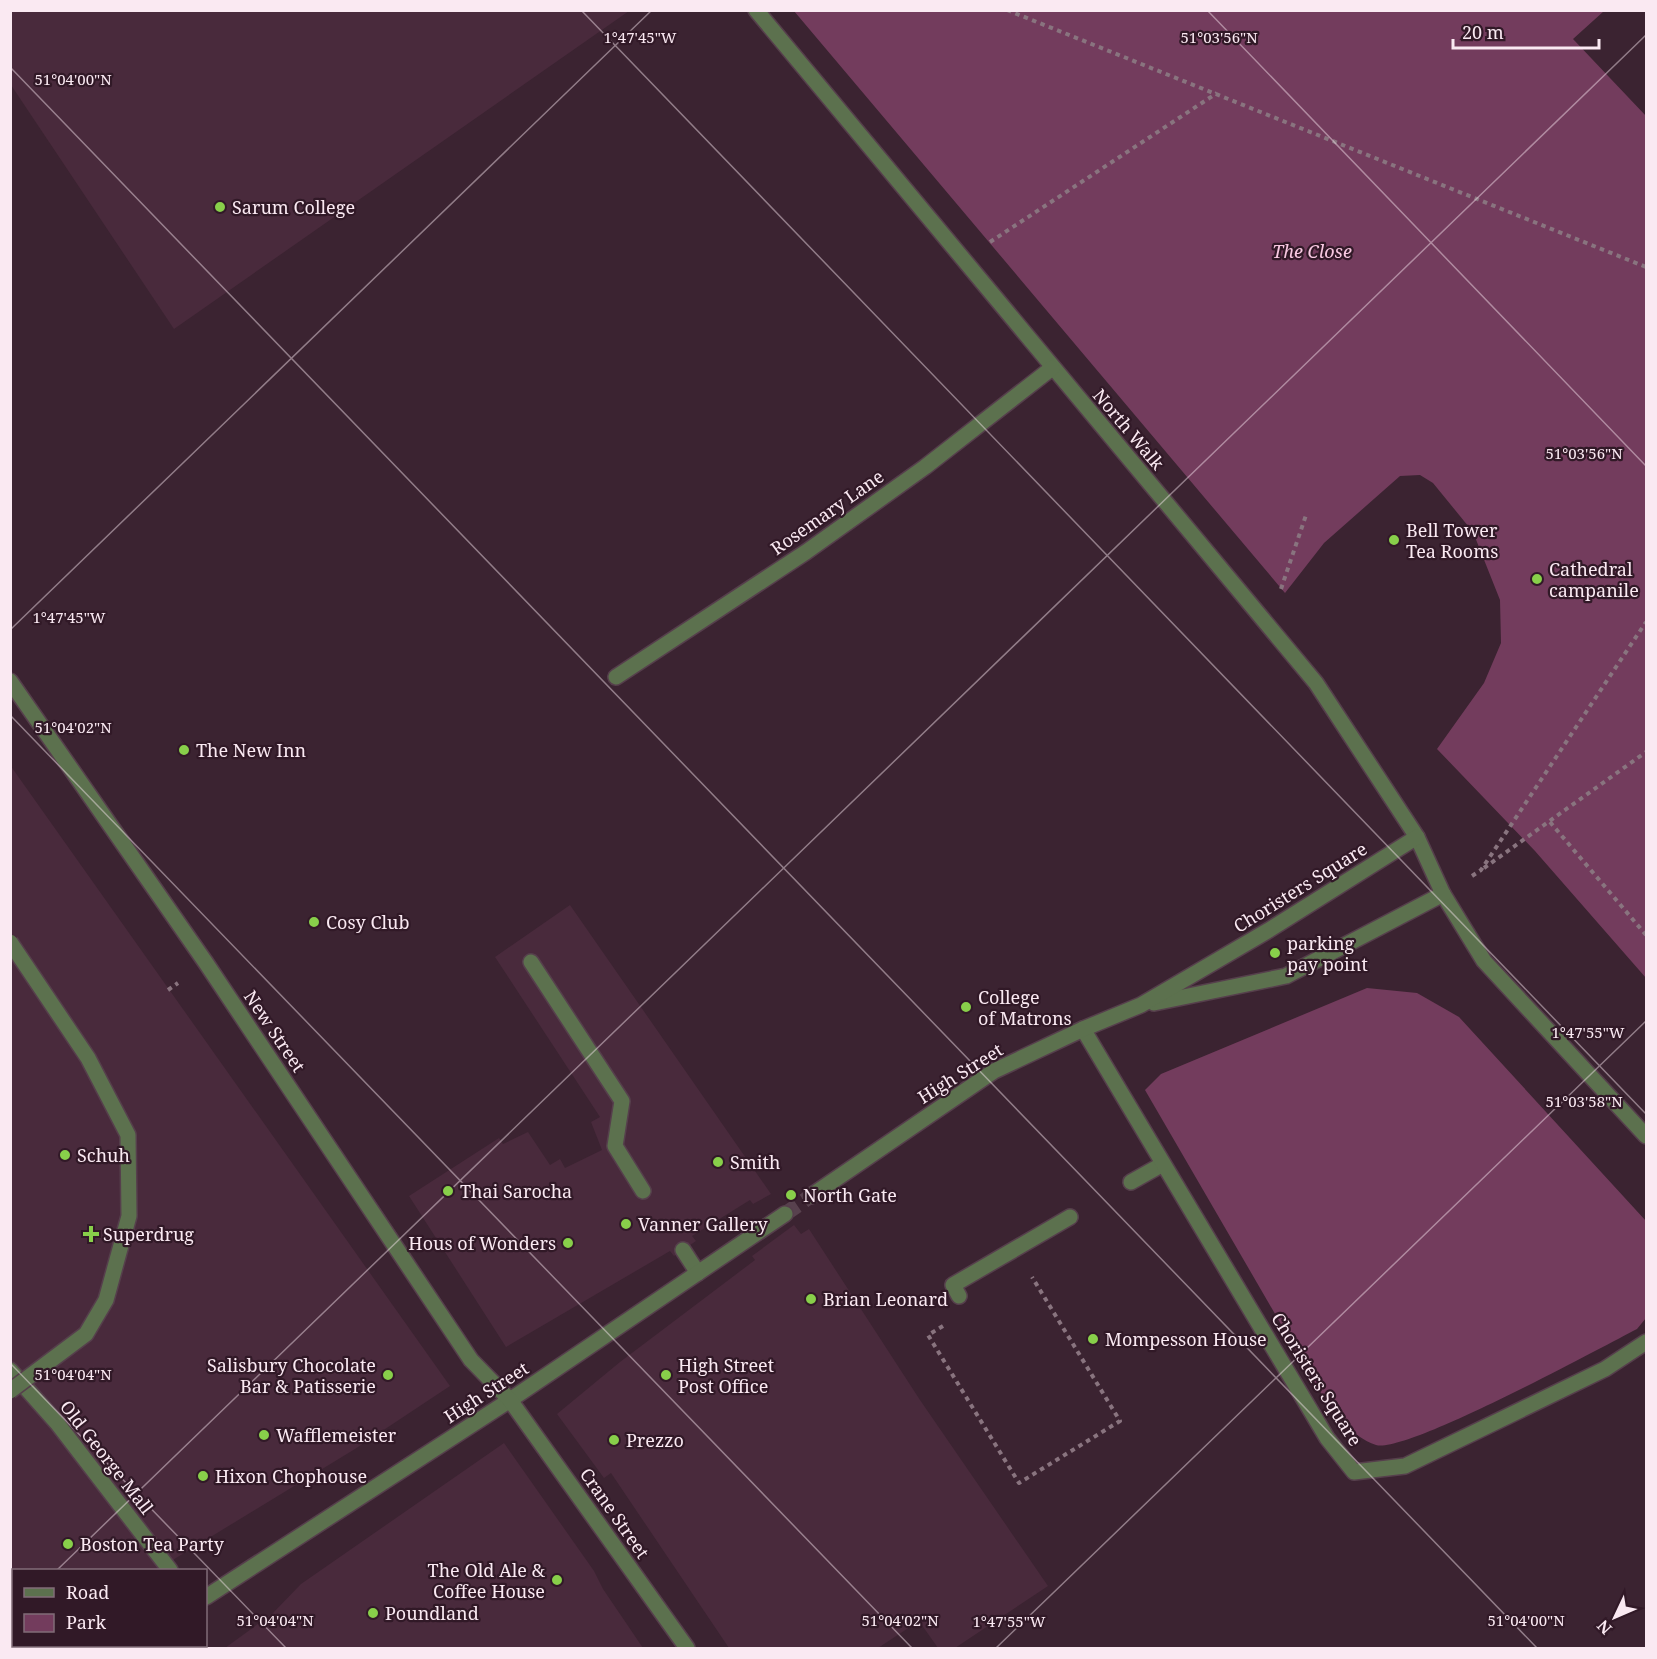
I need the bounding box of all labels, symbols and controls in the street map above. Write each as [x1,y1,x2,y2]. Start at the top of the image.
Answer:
scale bar [1453,12,1598,50]
text: 20 m [1462,20,1504,44]
text: 1°47'45"W [603,27,677,47]
text: 51°03'56"N [1180,27,1258,47]
text: 51°04'00"N [34,69,112,89]
place label: Sarum College [232,195,355,219]
marker: Sarum College [213,200,227,214]
park label: The Close [1272,239,1352,263]
street label: North Walk [1088,383,1170,475]
text: 51°03'56"N [1545,443,1623,463]
street label: Rosemary Lane [766,464,888,560]
place label: Bell Tower Tea Rooms [1406,518,1498,563]
marker: Bell Tower Tea Rooms [1387,533,1401,547]
place label: Cathedral campanile [1549,557,1639,602]
marker: Cathedral campanile [1530,572,1544,586]
text: 1°47'45"W [32,607,106,627]
text: 51°04'02"N [34,717,112,737]
place label: The New Inn [196,738,307,762]
marker: The New Inn [177,743,191,757]
street label: Choristers Square [1229,836,1371,938]
place label: Cosy Club [326,910,410,934]
marker: Cosy Club [307,915,321,929]
place label: parking pay point [1287,931,1368,976]
marker: parking pay point [1268,946,1282,960]
street label: New Street [239,985,311,1077]
place label: College of Matrons [978,985,1072,1030]
marker: College of Matrons [959,1000,973,1014]
text: 1°47'55"W [1551,1022,1625,1042]
street label: High Street [913,1037,1007,1109]
text: 51°03'58"N [1545,1091,1623,1111]
place label: Schuh [77,1143,130,1167]
marker: Schuh [58,1148,72,1162]
place label: Smith [730,1150,780,1174]
marker: Smith [711,1155,725,1169]
place label: Thai Sarocha [460,1179,572,1203]
place label: North Gate [803,1183,897,1207]
marker: Thai Sarocha [441,1184,455,1198]
marker: North Gate [784,1188,798,1202]
place label: Vanner Gallery [638,1212,768,1236]
marker: Vanner Gallery [619,1217,633,1231]
place label: Superdrug [103,1222,194,1246]
marker: Superdrug [84,1227,98,1241]
place label: Hous of Wonders [408,1231,556,1255]
marker: Hous of Wonders [561,1236,575,1250]
place label: Brian Leonard [823,1287,948,1311]
marker: Brian Leonard [804,1292,818,1306]
street label: Choristers Square [1266,1308,1368,1450]
place label: Mompesson House [1105,1327,1267,1351]
marker: Mompesson House [1086,1332,1100,1346]
place label: Salisbury Chocolate Bar & Patisserie [207,1353,376,1398]
place label: High Street Post Office [678,1353,774,1398]
street label: High Street [439,1356,533,1428]
text: 51°04'04"N [34,1364,112,1384]
marker: Salisbury Chocolate Bar & Patisserie [381,1368,395,1382]
marker: High Street Post Office [659,1368,673,1382]
street label: Old George Mall [55,1395,159,1519]
place label: Wafflemeister [276,1423,397,1447]
marker: Wafflemeister [257,1428,271,1442]
place label: Prezzo [626,1428,684,1452]
marker: Prezzo [607,1433,621,1447]
street label: Crane Street [575,1463,655,1563]
place label: Hixon Chophouse [215,1464,367,1488]
marker: Hixon Chophouse [196,1469,210,1483]
place label: Boston Tea Party [80,1532,225,1556]
marker: Boston Tea Party [61,1537,75,1551]
place label: The Old Ale & Coffee House [428,1558,546,1603]
legend [12,1569,207,1647]
marker: The Old Ale & Coffee House [550,1573,564,1587]
text: Road [66,1580,109,1604]
north arrow [1585,1587,1645,1647]
place label: Poundland [385,1601,479,1625]
marker: Poundland [366,1606,380,1620]
text: Park [66,1610,106,1634]
text: 51°04'04"N [236,1610,314,1630]
text: 51°04'02"N [861,1610,939,1630]
text: 51°04'00"N [1487,1610,1565,1630]
text: 1°47'55"W [972,1611,1046,1631]
text: N [1592,1615,1617,1640]

